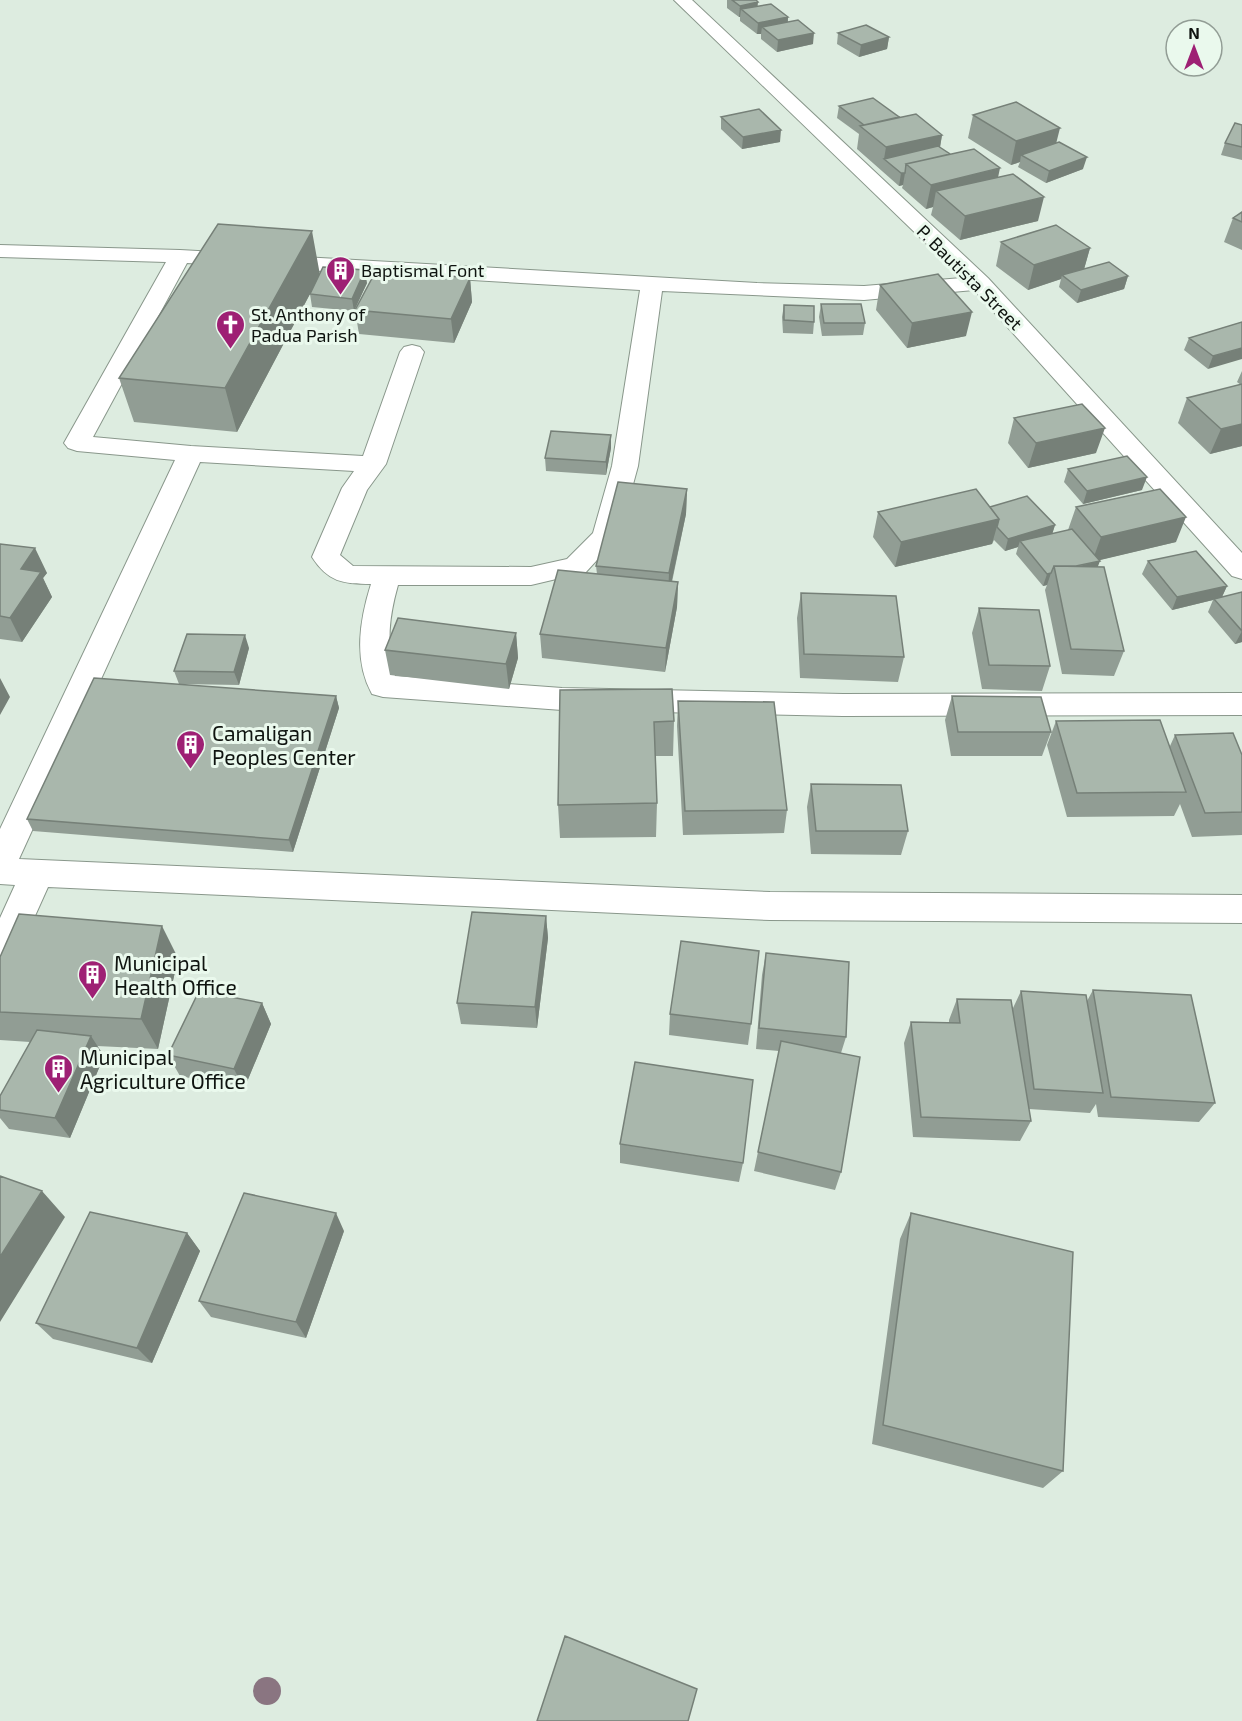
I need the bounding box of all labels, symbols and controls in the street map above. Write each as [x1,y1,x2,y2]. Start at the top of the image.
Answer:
north arrow [1164,18,1224,78]
text: N [1188,23,1200,42]
street label: P. Bautista Street [913,220,1027,334]
building icon: Baptismal Font [324,254,356,296]
place label: Baptismal Font [361,259,485,281]
place label: St. Anthony of Padua Parish [251,303,367,346]
church icon: St. Anthony of Padua Parish [214,308,246,350]
place label: Camaligan Peoples Center [212,720,356,769]
building icon: Camaligan Peoples Center [175,728,207,770]
place label: Municipal Health Office [114,950,237,999]
building icon: Municipal Health Office [77,958,109,1000]
place label: Municipal Agriculture Office [80,1044,246,1093]
building icon: Municipal Agriculture Office [43,1052,75,1094]

